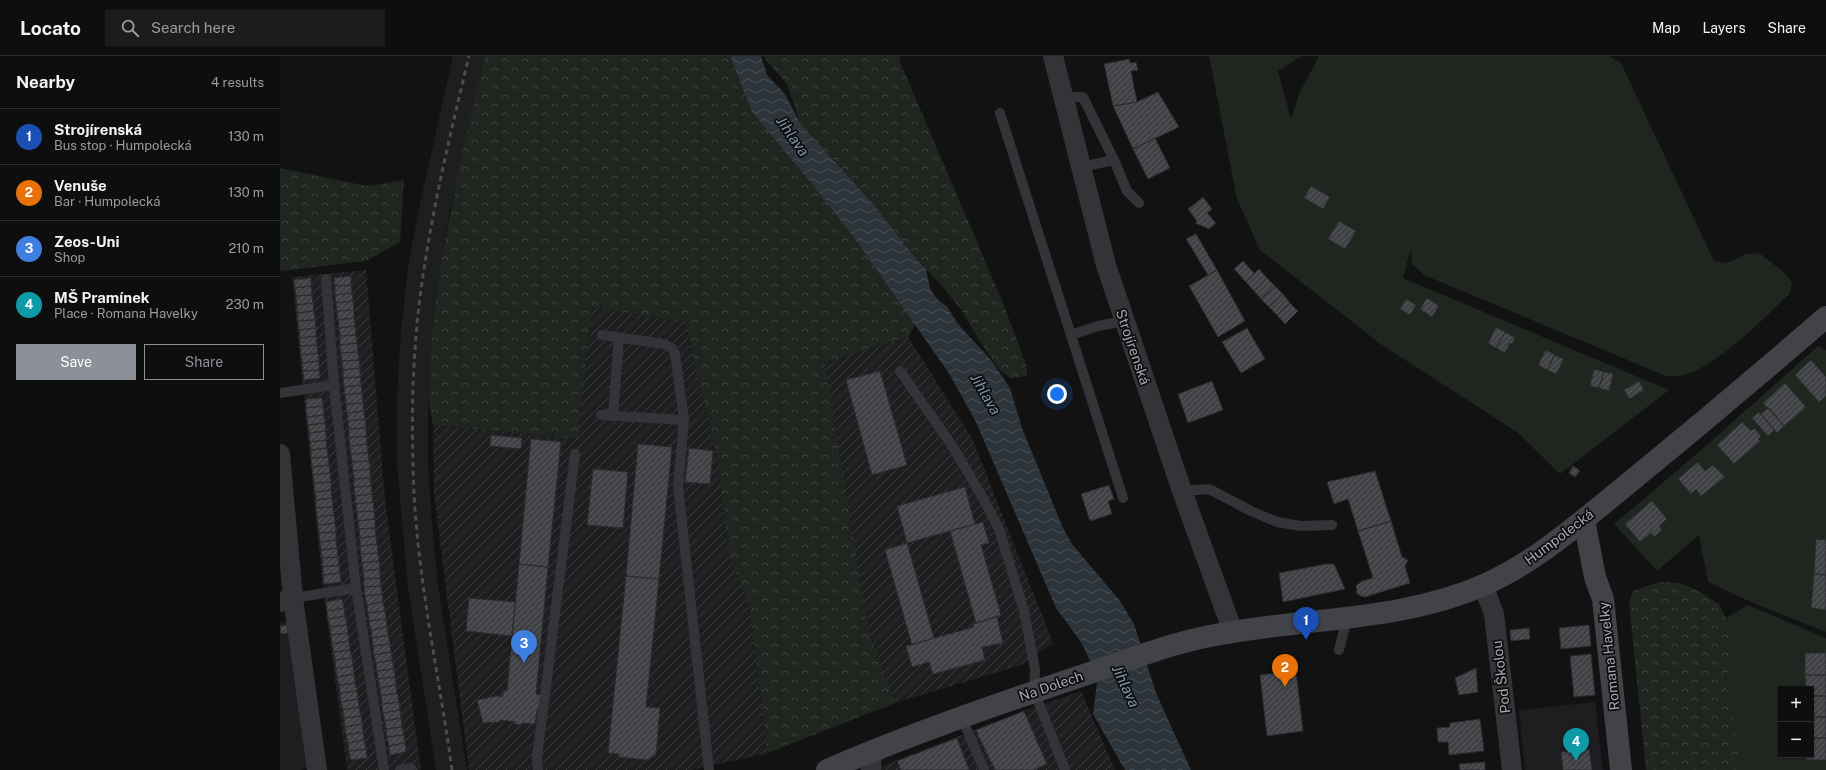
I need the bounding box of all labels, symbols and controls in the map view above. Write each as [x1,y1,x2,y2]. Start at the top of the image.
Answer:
search box [105,10,385,46]
text: Locato [20,17,81,39]
icon: search [119,17,141,39]
text: Search here [151,19,235,36]
text: Map [1652,20,1680,36]
text: Layers [1702,20,1746,36]
text: Share [1768,20,1806,36]
text: Nearby [16,72,75,92]
text: 4 results [211,75,264,90]
water label: Jihlava [773,113,813,159]
text: Strojírenská [54,121,142,138]
text: 1 [26,129,32,144]
text: 130 m [228,129,264,144]
text: Bus stop · Humpolecká [54,138,192,153]
text: Venuše [54,177,107,194]
text: 2 [25,185,33,200]
text: 130 m [228,185,264,200]
text: Bar · Humpolecká [54,194,160,209]
text: Zeos-Uni [54,233,119,250]
text: 3 [25,241,33,256]
text: 210 m [229,241,264,256]
text: Shop [54,250,85,265]
text: MŠ Pramínek [54,289,150,306]
text: 4 [25,297,33,312]
text: 230 m [226,297,264,312]
text: Place · Romana Havelky [54,306,198,321]
street label: Strojírenská [1113,307,1153,387]
button: Save [16,344,136,380]
button: Share [144,344,264,380]
water label: Jihlava [967,370,1005,418]
your location [1047,384,1067,404]
street label: Humpolecká [1521,506,1597,568]
street label: Romana Havelky [1595,600,1623,711]
pin: 1 [1293,607,1319,640]
pin: 3 [511,630,537,663]
street label: Pod Školou [1488,640,1513,714]
pin: 2 [1272,654,1298,687]
water label: Jihlava [1109,662,1143,710]
street label: Na Dolech [1017,668,1085,704]
map controls [1778,686,1814,758]
button: + [1778,686,1814,722]
button: − [1778,722,1814,758]
pin: 4 [1563,728,1589,761]

